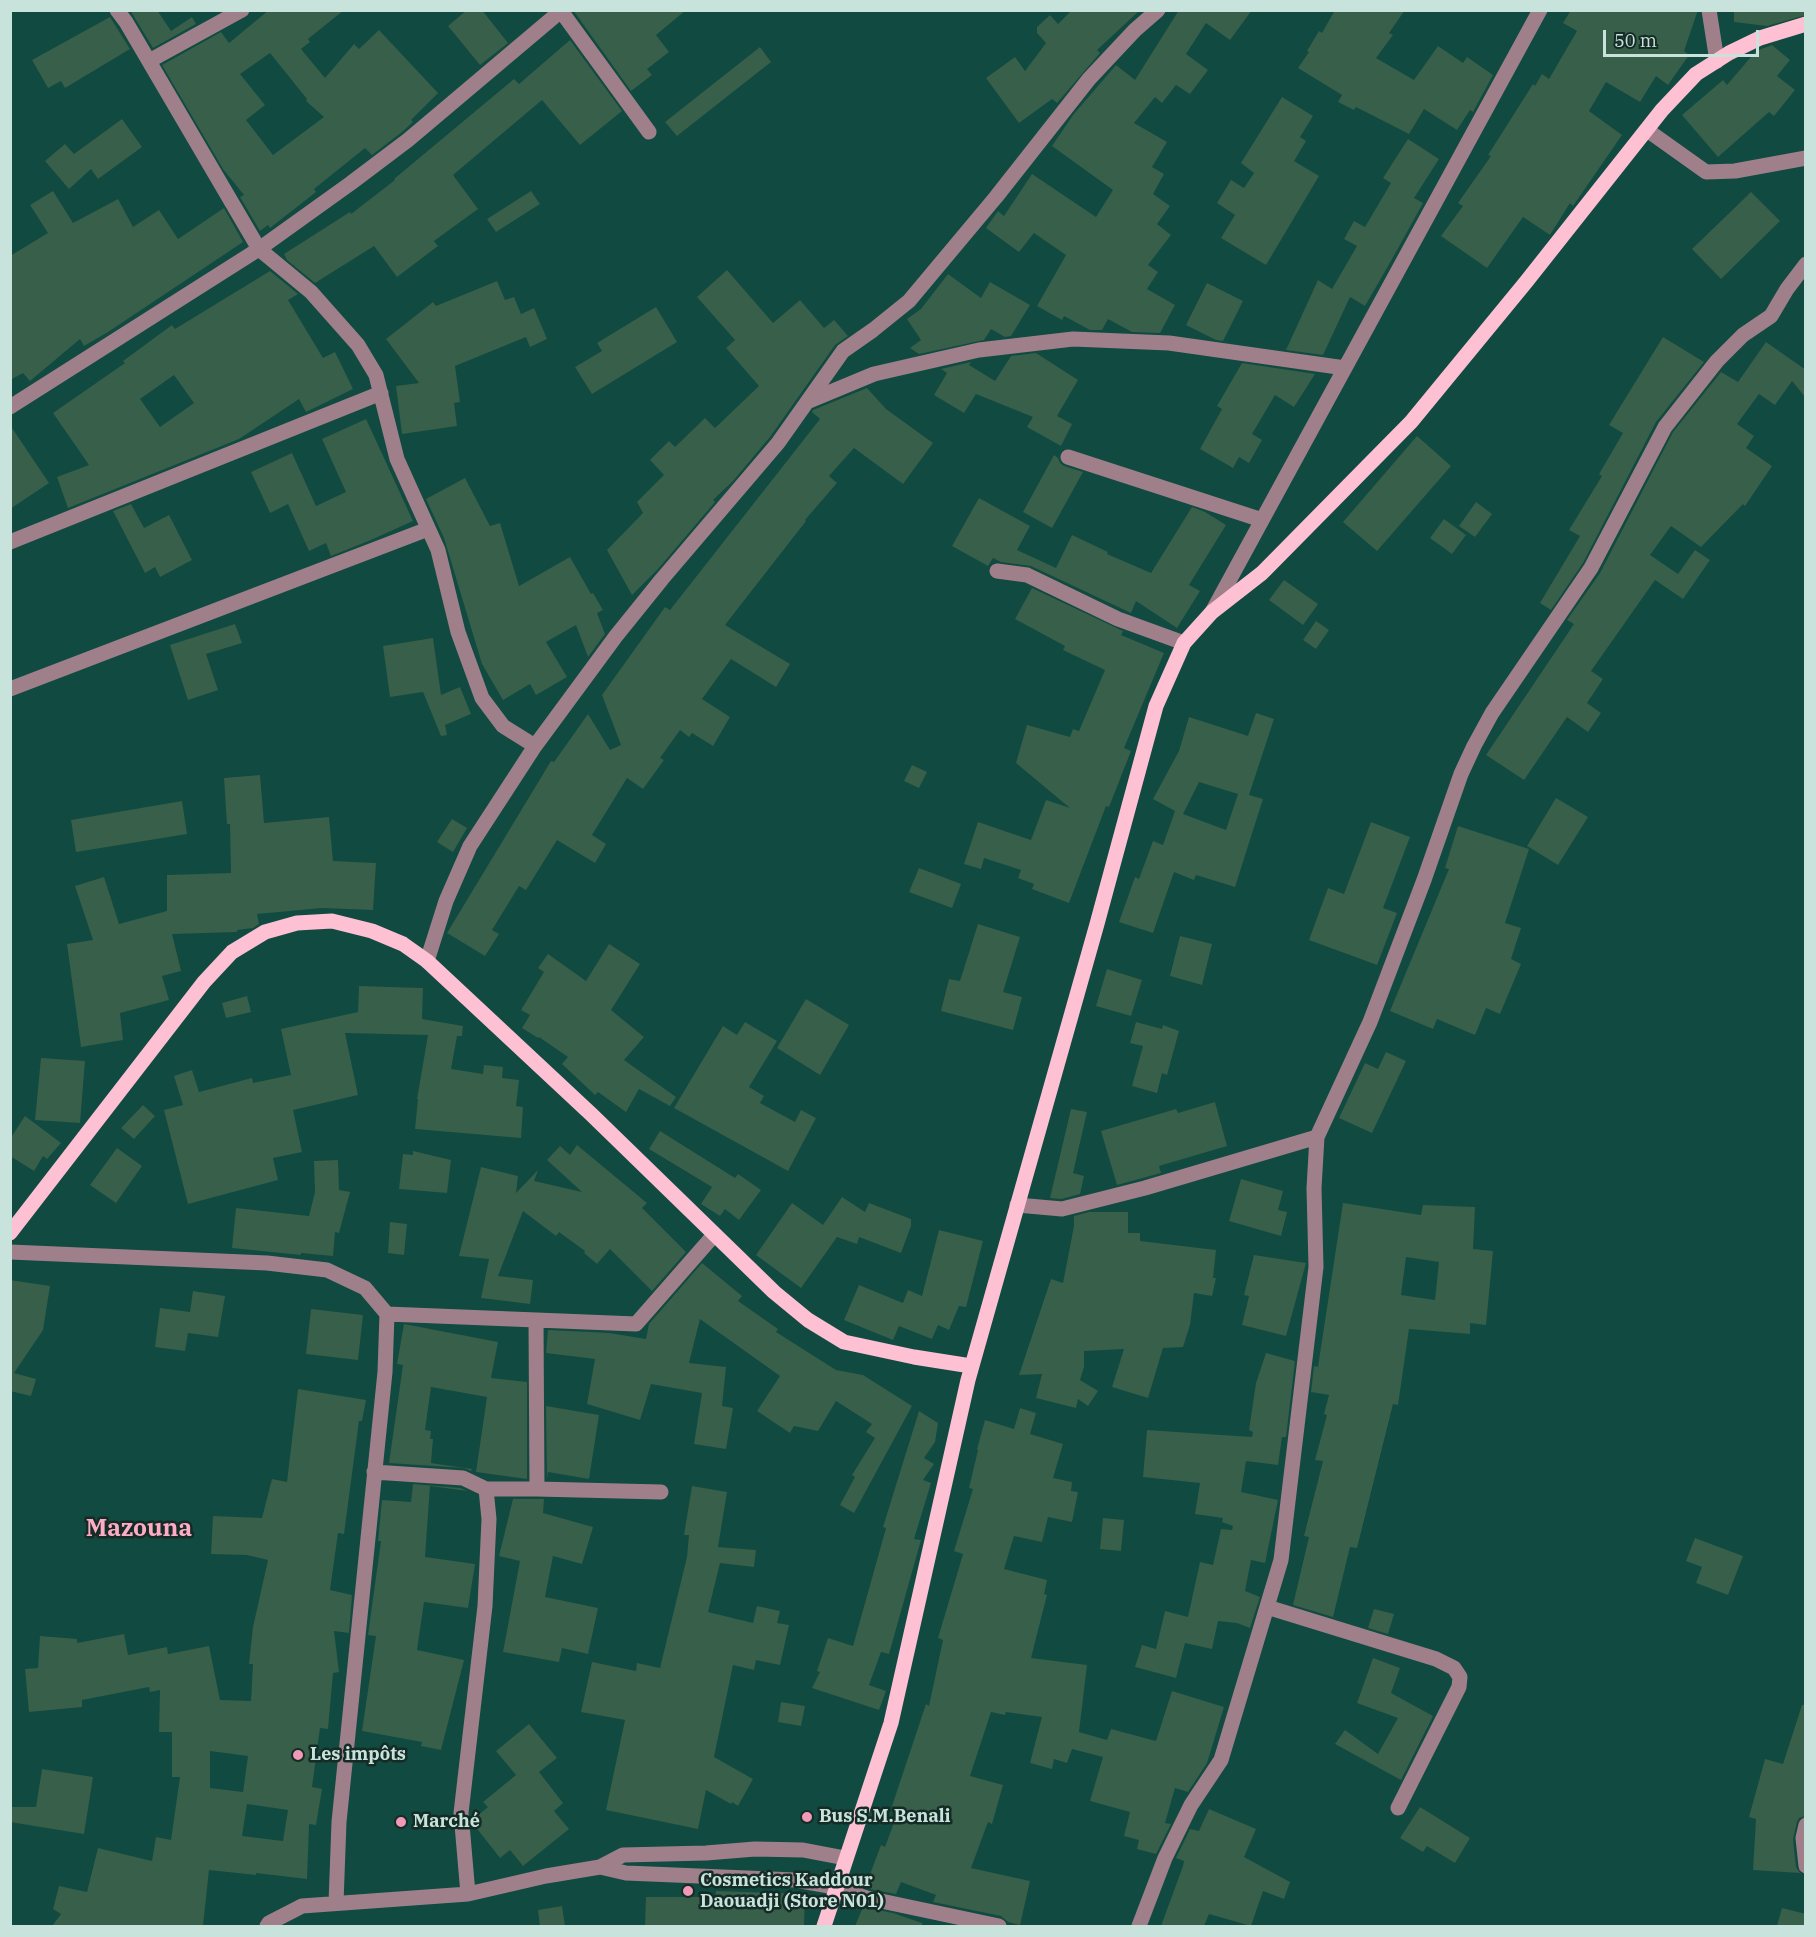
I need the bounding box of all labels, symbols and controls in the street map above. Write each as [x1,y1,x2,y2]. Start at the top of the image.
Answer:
scale bar [1606,18,1762,56]
text: 50 m [1614,29,1657,52]
district label: Mazouna [86,1515,192,1543]
place label: Les impôts [310,1744,406,1766]
marker: Les impôts [291,1748,305,1762]
place label: Bus S.M.Benali [819,1806,951,1828]
marker: Bus S.M.Benali [800,1810,814,1824]
place label: Marché [413,1811,480,1833]
marker: Marché [394,1815,408,1829]
place label: Cosmetics Kaddour Daouadji (Store N01) [700,1870,884,1912]
marker: Cosmetics Kaddour Daouadji (Store N01) [681,1884,695,1898]

